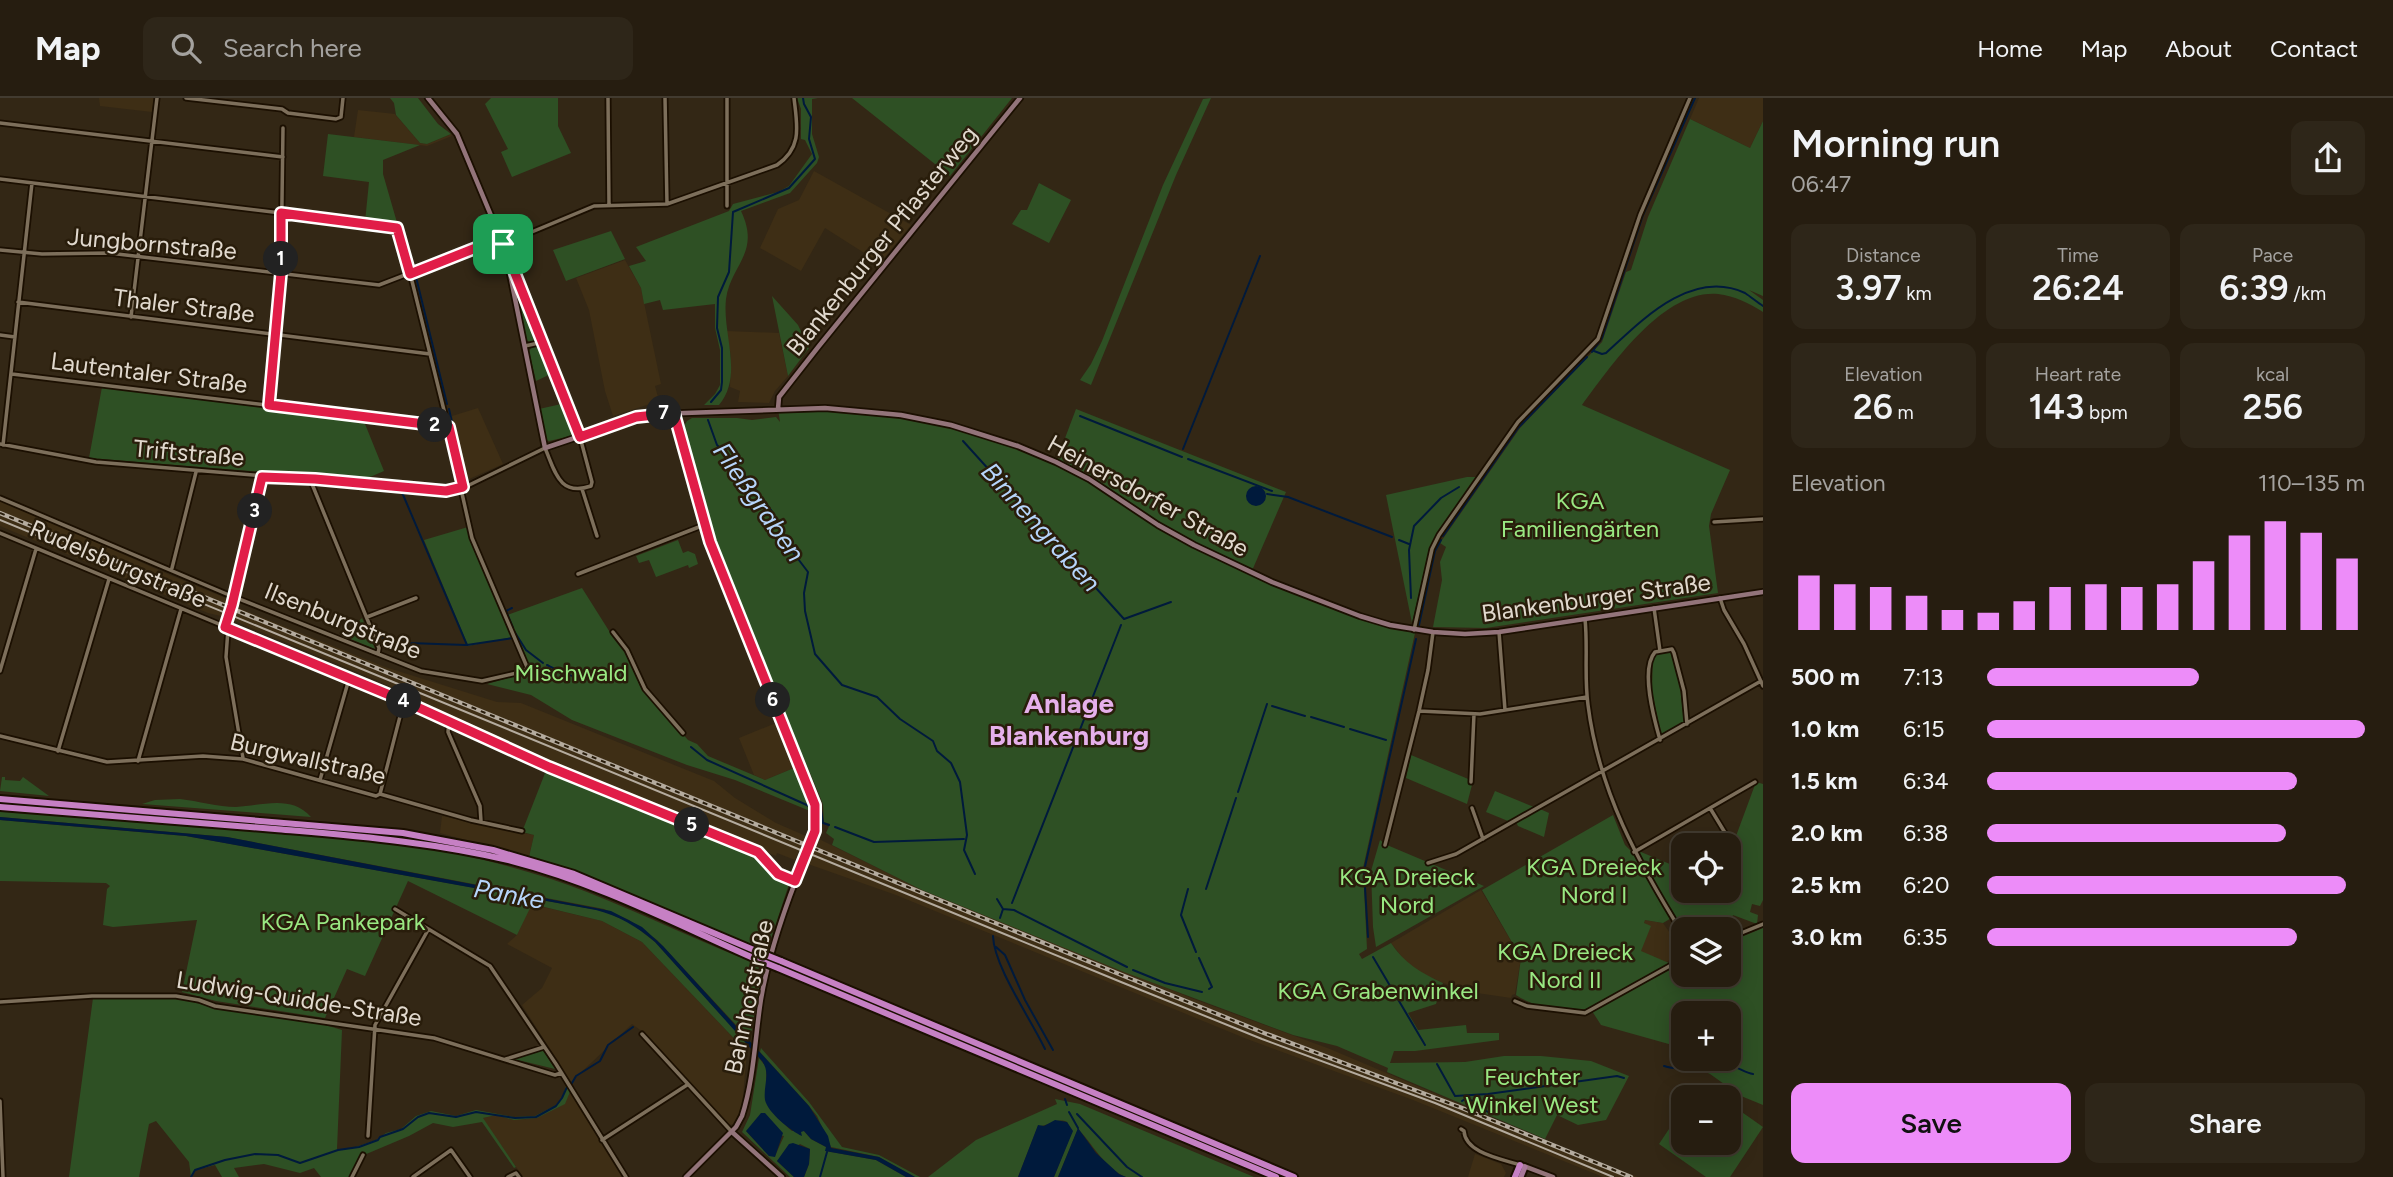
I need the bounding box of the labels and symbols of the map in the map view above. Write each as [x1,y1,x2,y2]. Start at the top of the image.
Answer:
street label: Blankenburger Pflasterweg [780,120,983,362]
pin [473,214,533,274]
street label: Jungbornstraße [66,222,238,265]
pin: 1 [264,242,298,276]
street label: Thaler Straße [112,282,256,329]
street label: Lautentaler Straße [49,346,249,399]
pin: 7 [646,396,682,430]
pin: 2 [418,408,452,442]
street label: Heinersdorfer Straße [1043,428,1254,563]
street label: Triftstraße [132,433,246,472]
water label: Fließgraben [706,436,812,568]
water label: Binnengraben [975,456,1107,598]
park label: KGA Familiengärten [1501,486,1659,543]
pin: 3 [238,494,272,528]
street label: Rudelsburgstraße [26,513,211,614]
street label: Blankenburger Straße [1480,567,1712,628]
street label: Ilsenburgstraße [261,576,426,665]
park label: Mischwald [514,658,628,687]
pin: 6 [756,682,790,718]
pin: 4 [386,684,422,718]
district label: Anlage Blankenburg [989,686,1149,752]
street label: Burgwallstraße [227,727,389,791]
pin: 5 [674,808,710,842]
park label: KGA Dreieck Nord I [1526,852,1662,909]
park label: KGA Dreieck Nord [1339,862,1475,919]
water label: Panke [471,872,547,916]
park label: KGA Pankepark [261,907,426,936]
street label: Bahnhofstraße [718,917,779,1077]
park label: KGA Dreieck Nord II [1497,937,1633,994]
street label: Ludwig-Quidde-Straße [174,965,424,1032]
park label: KGA Grabenwinkel [1277,976,1479,1005]
park label: Feuchter Winkel West [1465,1062,1599,1119]

